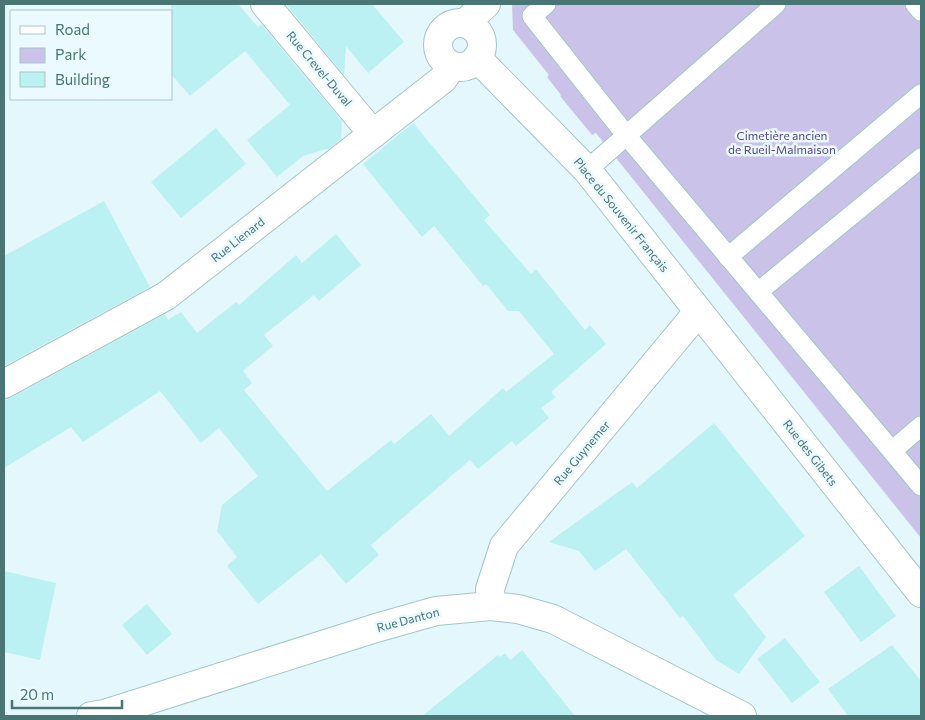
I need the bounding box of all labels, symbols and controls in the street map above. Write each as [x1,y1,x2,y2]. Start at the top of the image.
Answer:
legend [10,10,172,100]
text: Road [55,20,90,38]
street label: Rue Crevel-Duval [284,28,355,109]
text: Park [55,45,86,63]
text: Building [55,70,110,88]
park label: Cimetière ancien de Rueil-Malmaison [728,128,836,156]
street label: Place du Souvenir Français [571,154,672,274]
street label: Rue Lienard [208,214,267,265]
street label: Rue Guynemer [550,417,612,487]
street label: Rue des Gibets [781,417,841,488]
street label: Rue Danton [375,604,441,634]
scale bar [12,678,122,710]
text: 20 m [20,685,54,703]

